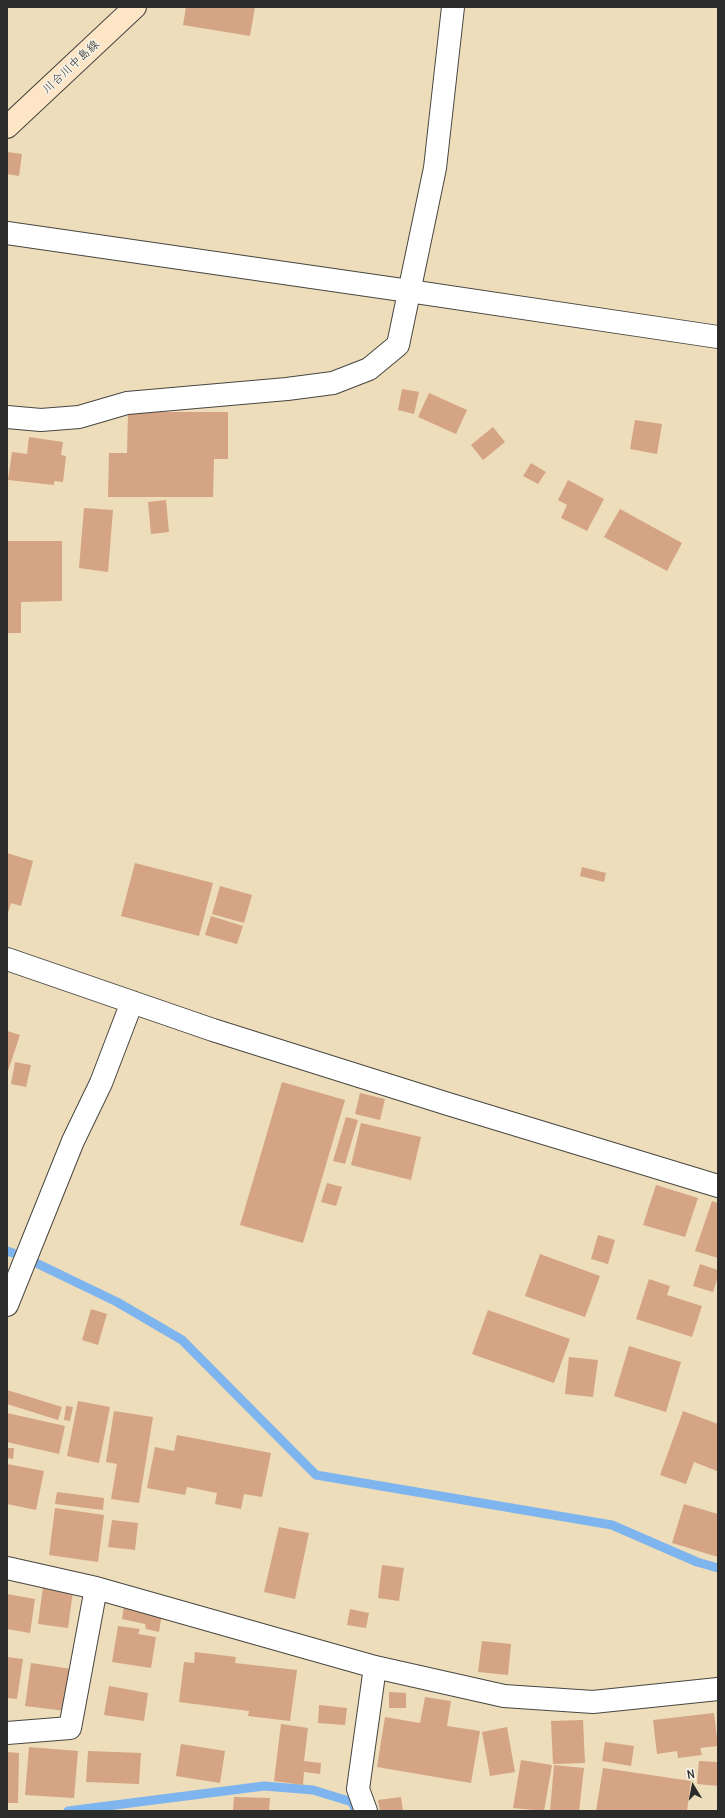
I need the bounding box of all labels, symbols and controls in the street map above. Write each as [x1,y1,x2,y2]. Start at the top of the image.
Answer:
street label: 川合川中島線 [40,37,102,97]
north arrow [673,1766,713,1806]
text: N [686,1767,696,1782]

